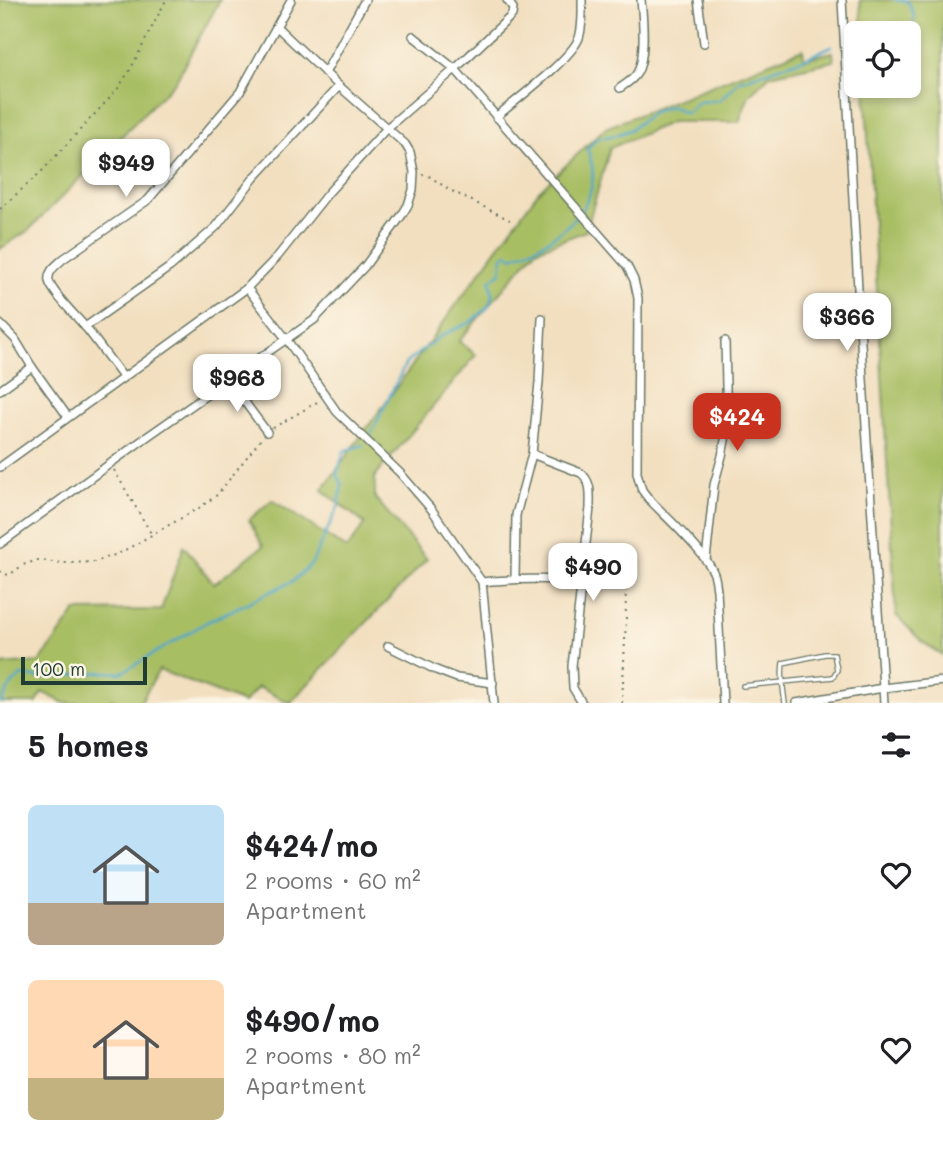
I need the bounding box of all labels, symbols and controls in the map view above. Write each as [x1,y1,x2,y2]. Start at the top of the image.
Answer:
map controls [844,21,921,98]
button: locate [844,21,921,98]
pin: $949 [85,140,167,199]
text: $949 [98,147,154,177]
pin: $366 [806,294,888,353]
text: $366 [819,301,875,331]
pin: $968 [196,354,278,414]
text: $968 [209,362,265,392]
pin: $424 [696,393,778,453]
text: $424 [709,401,765,431]
pin: $490 [552,544,634,603]
text: $490 [564,551,622,581]
scale bar [21,654,147,686]
text: 100 m [32,656,85,681]
text: 5 homes [28,725,149,765]
icon: filters [877,726,915,764]
text: $424/mo [245,825,378,865]
icon: home [84,833,168,917]
icon: heart [877,856,915,894]
text: 2 rooms · 60 m² [245,865,421,895]
text: Apartment [245,895,367,925]
text: $490/mo [245,1000,379,1040]
icon: home [84,1008,168,1092]
icon: heart [877,1031,915,1069]
text: 2 rooms · 80 m² [245,1040,421,1070]
text: Apartment [245,1070,367,1100]

